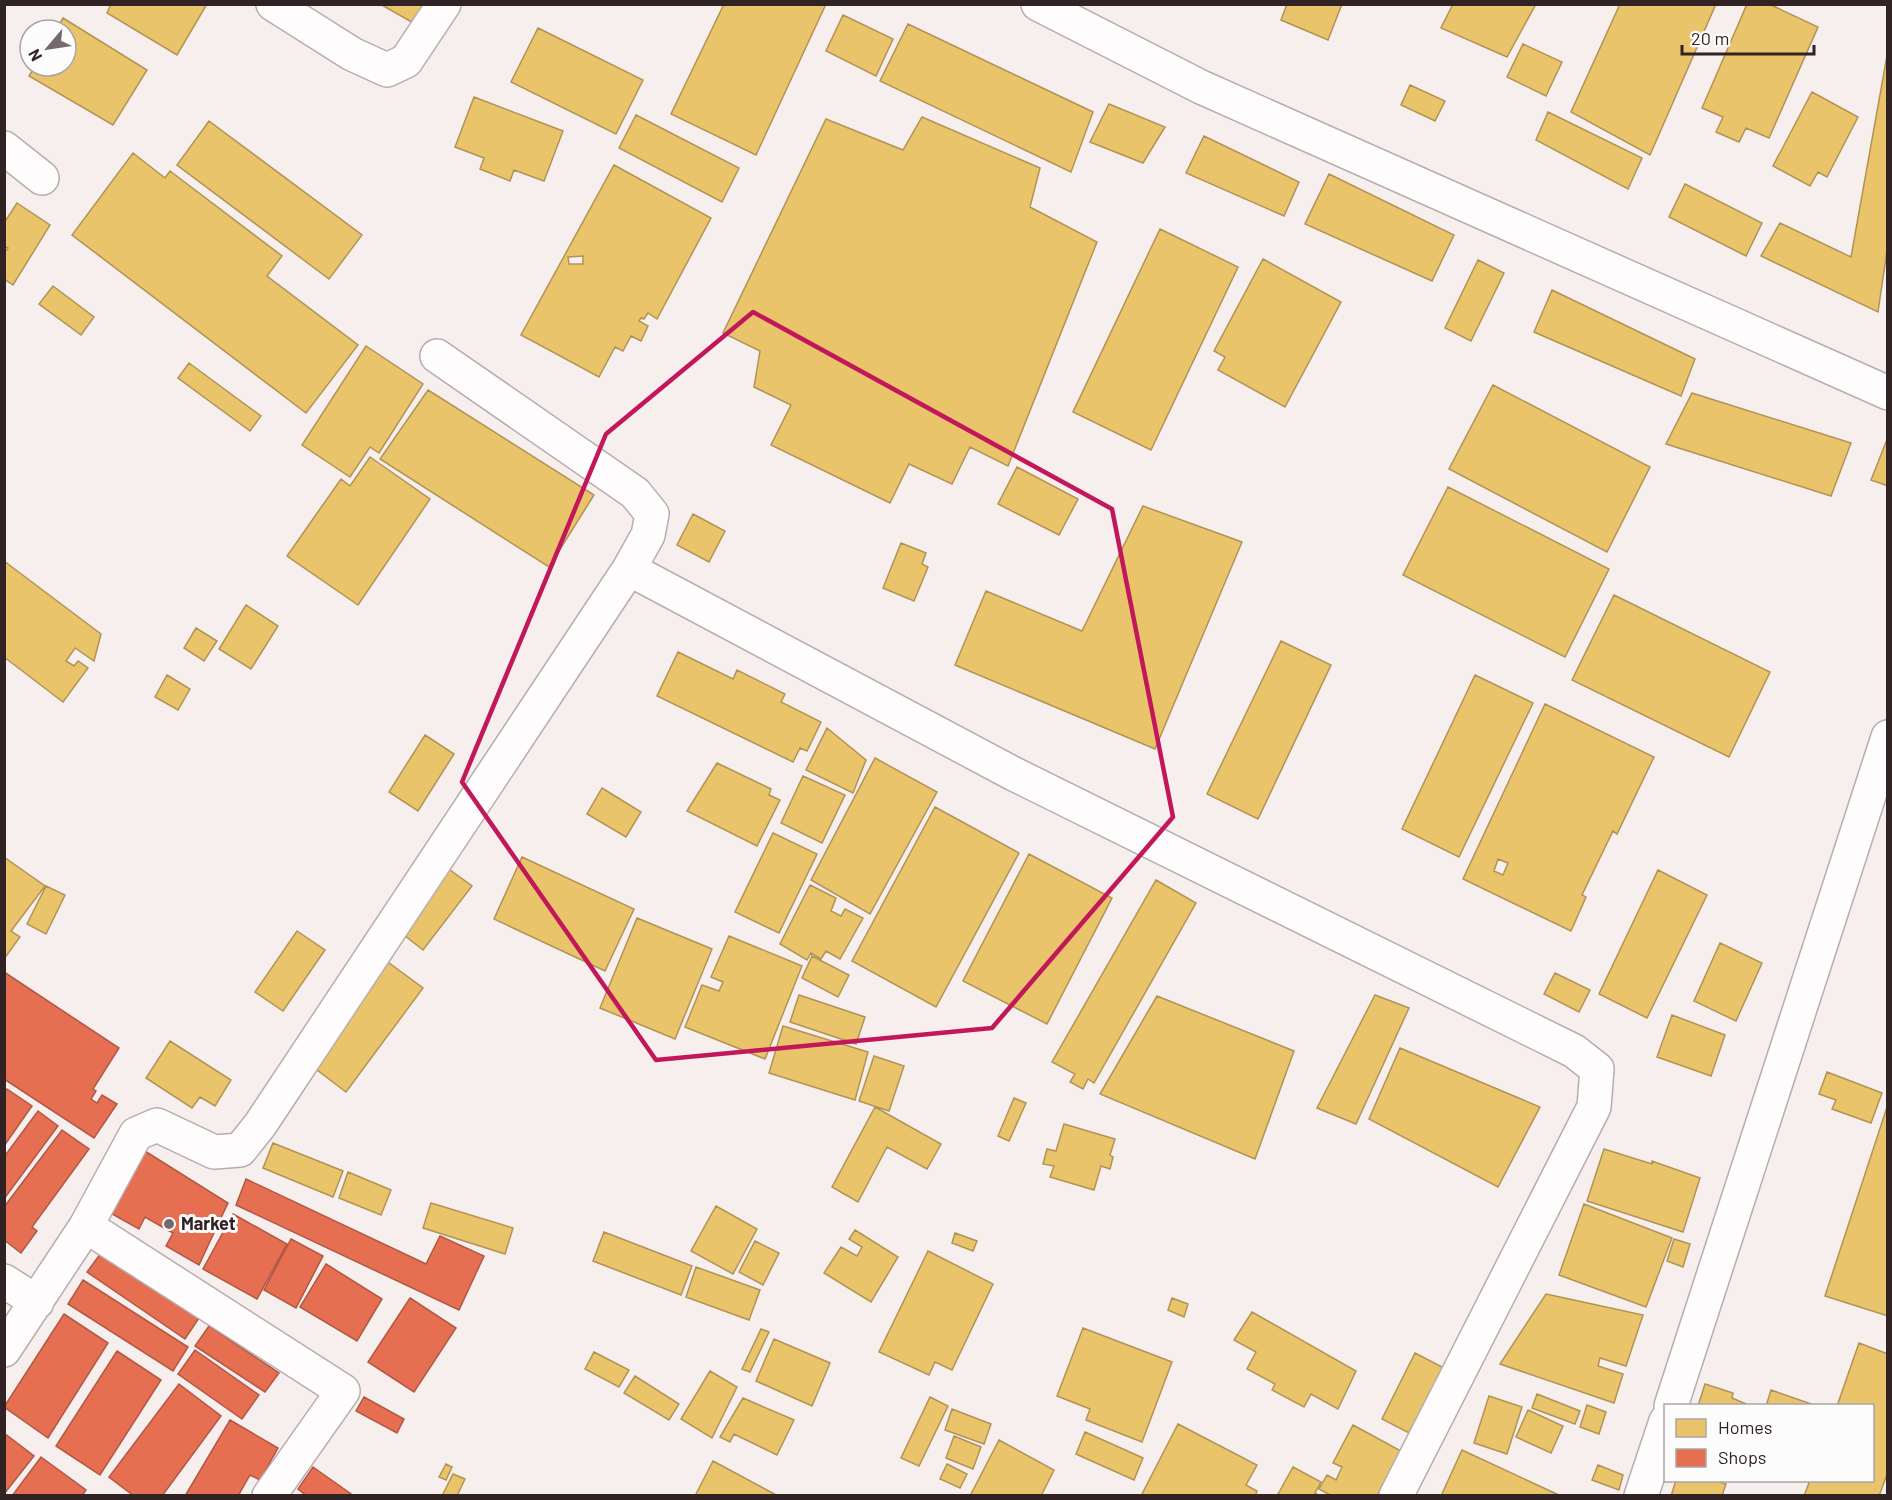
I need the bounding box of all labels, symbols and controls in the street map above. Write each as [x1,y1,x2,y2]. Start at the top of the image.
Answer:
north arrow [18,18,78,78]
scale bar [1682,18,1814,56]
text: 20 m [1691,27,1729,49]
text: N [24,46,45,65]
place label: Market [181,1212,236,1234]
marker: Market [162,1217,176,1231]
legend [1664,1404,1874,1482]
text: Homes [1718,1416,1772,1438]
text: Shops [1718,1446,1767,1468]

